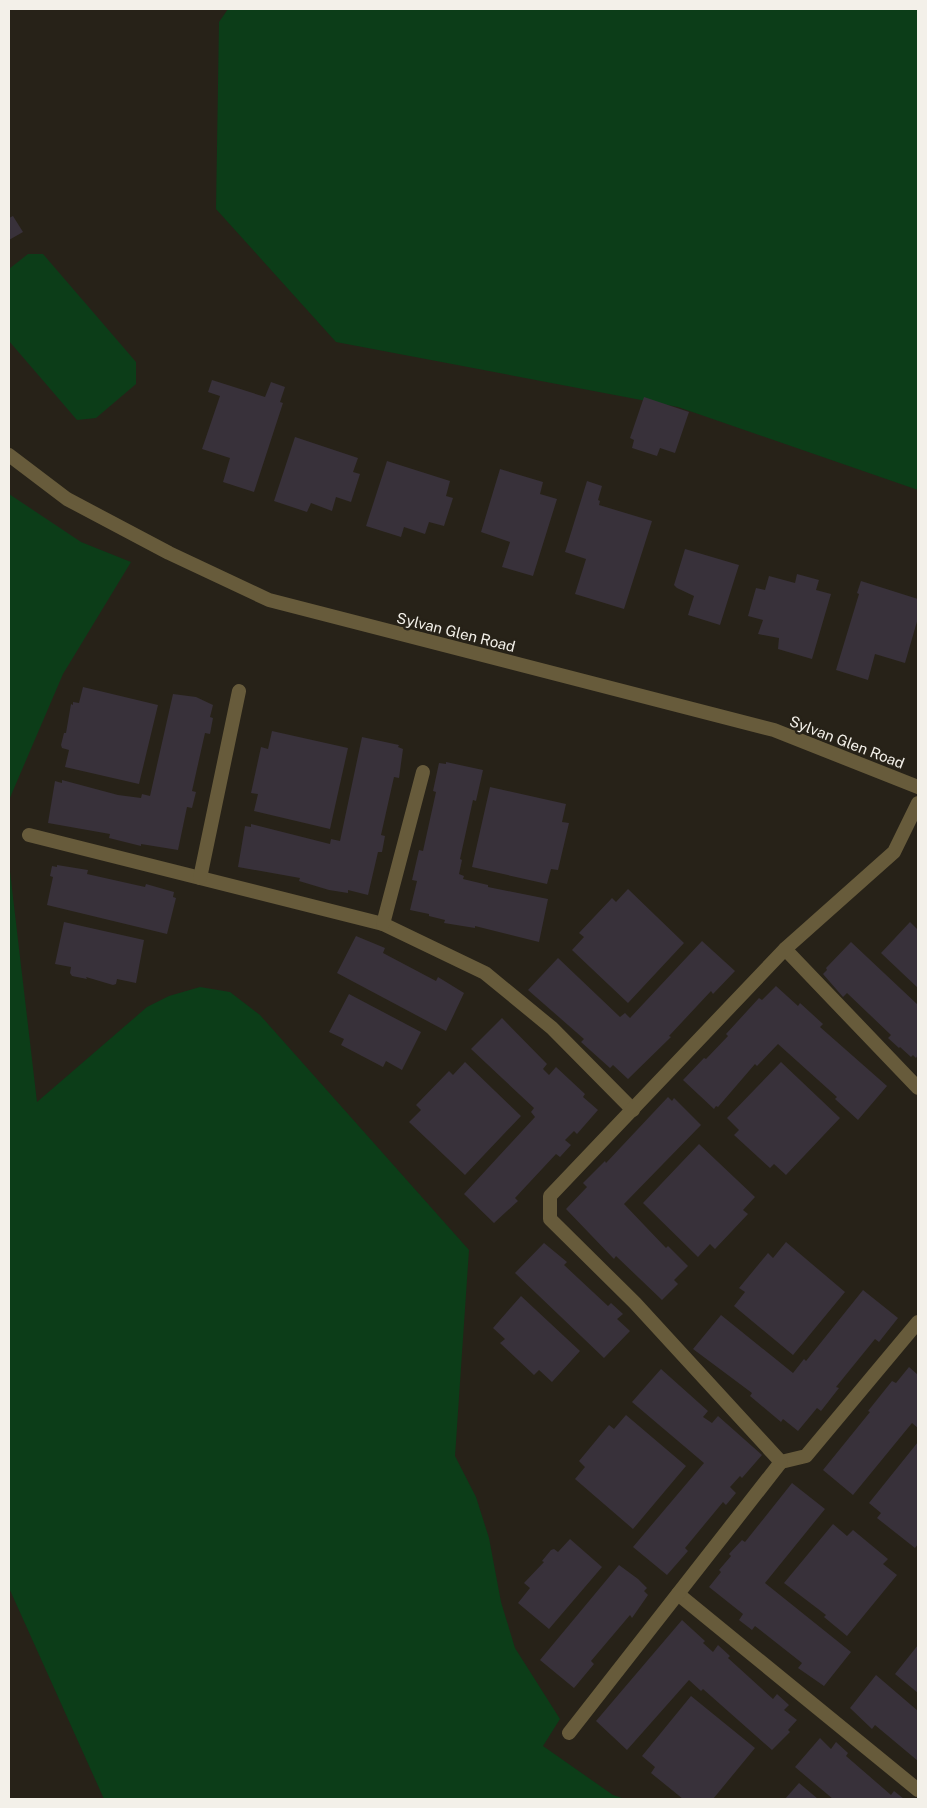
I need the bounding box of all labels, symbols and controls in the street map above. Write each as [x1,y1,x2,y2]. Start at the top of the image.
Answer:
street label: Sylvan Glen Road [395,609,517,655]
street label: Sylvan Glen Road [787,712,907,772]

